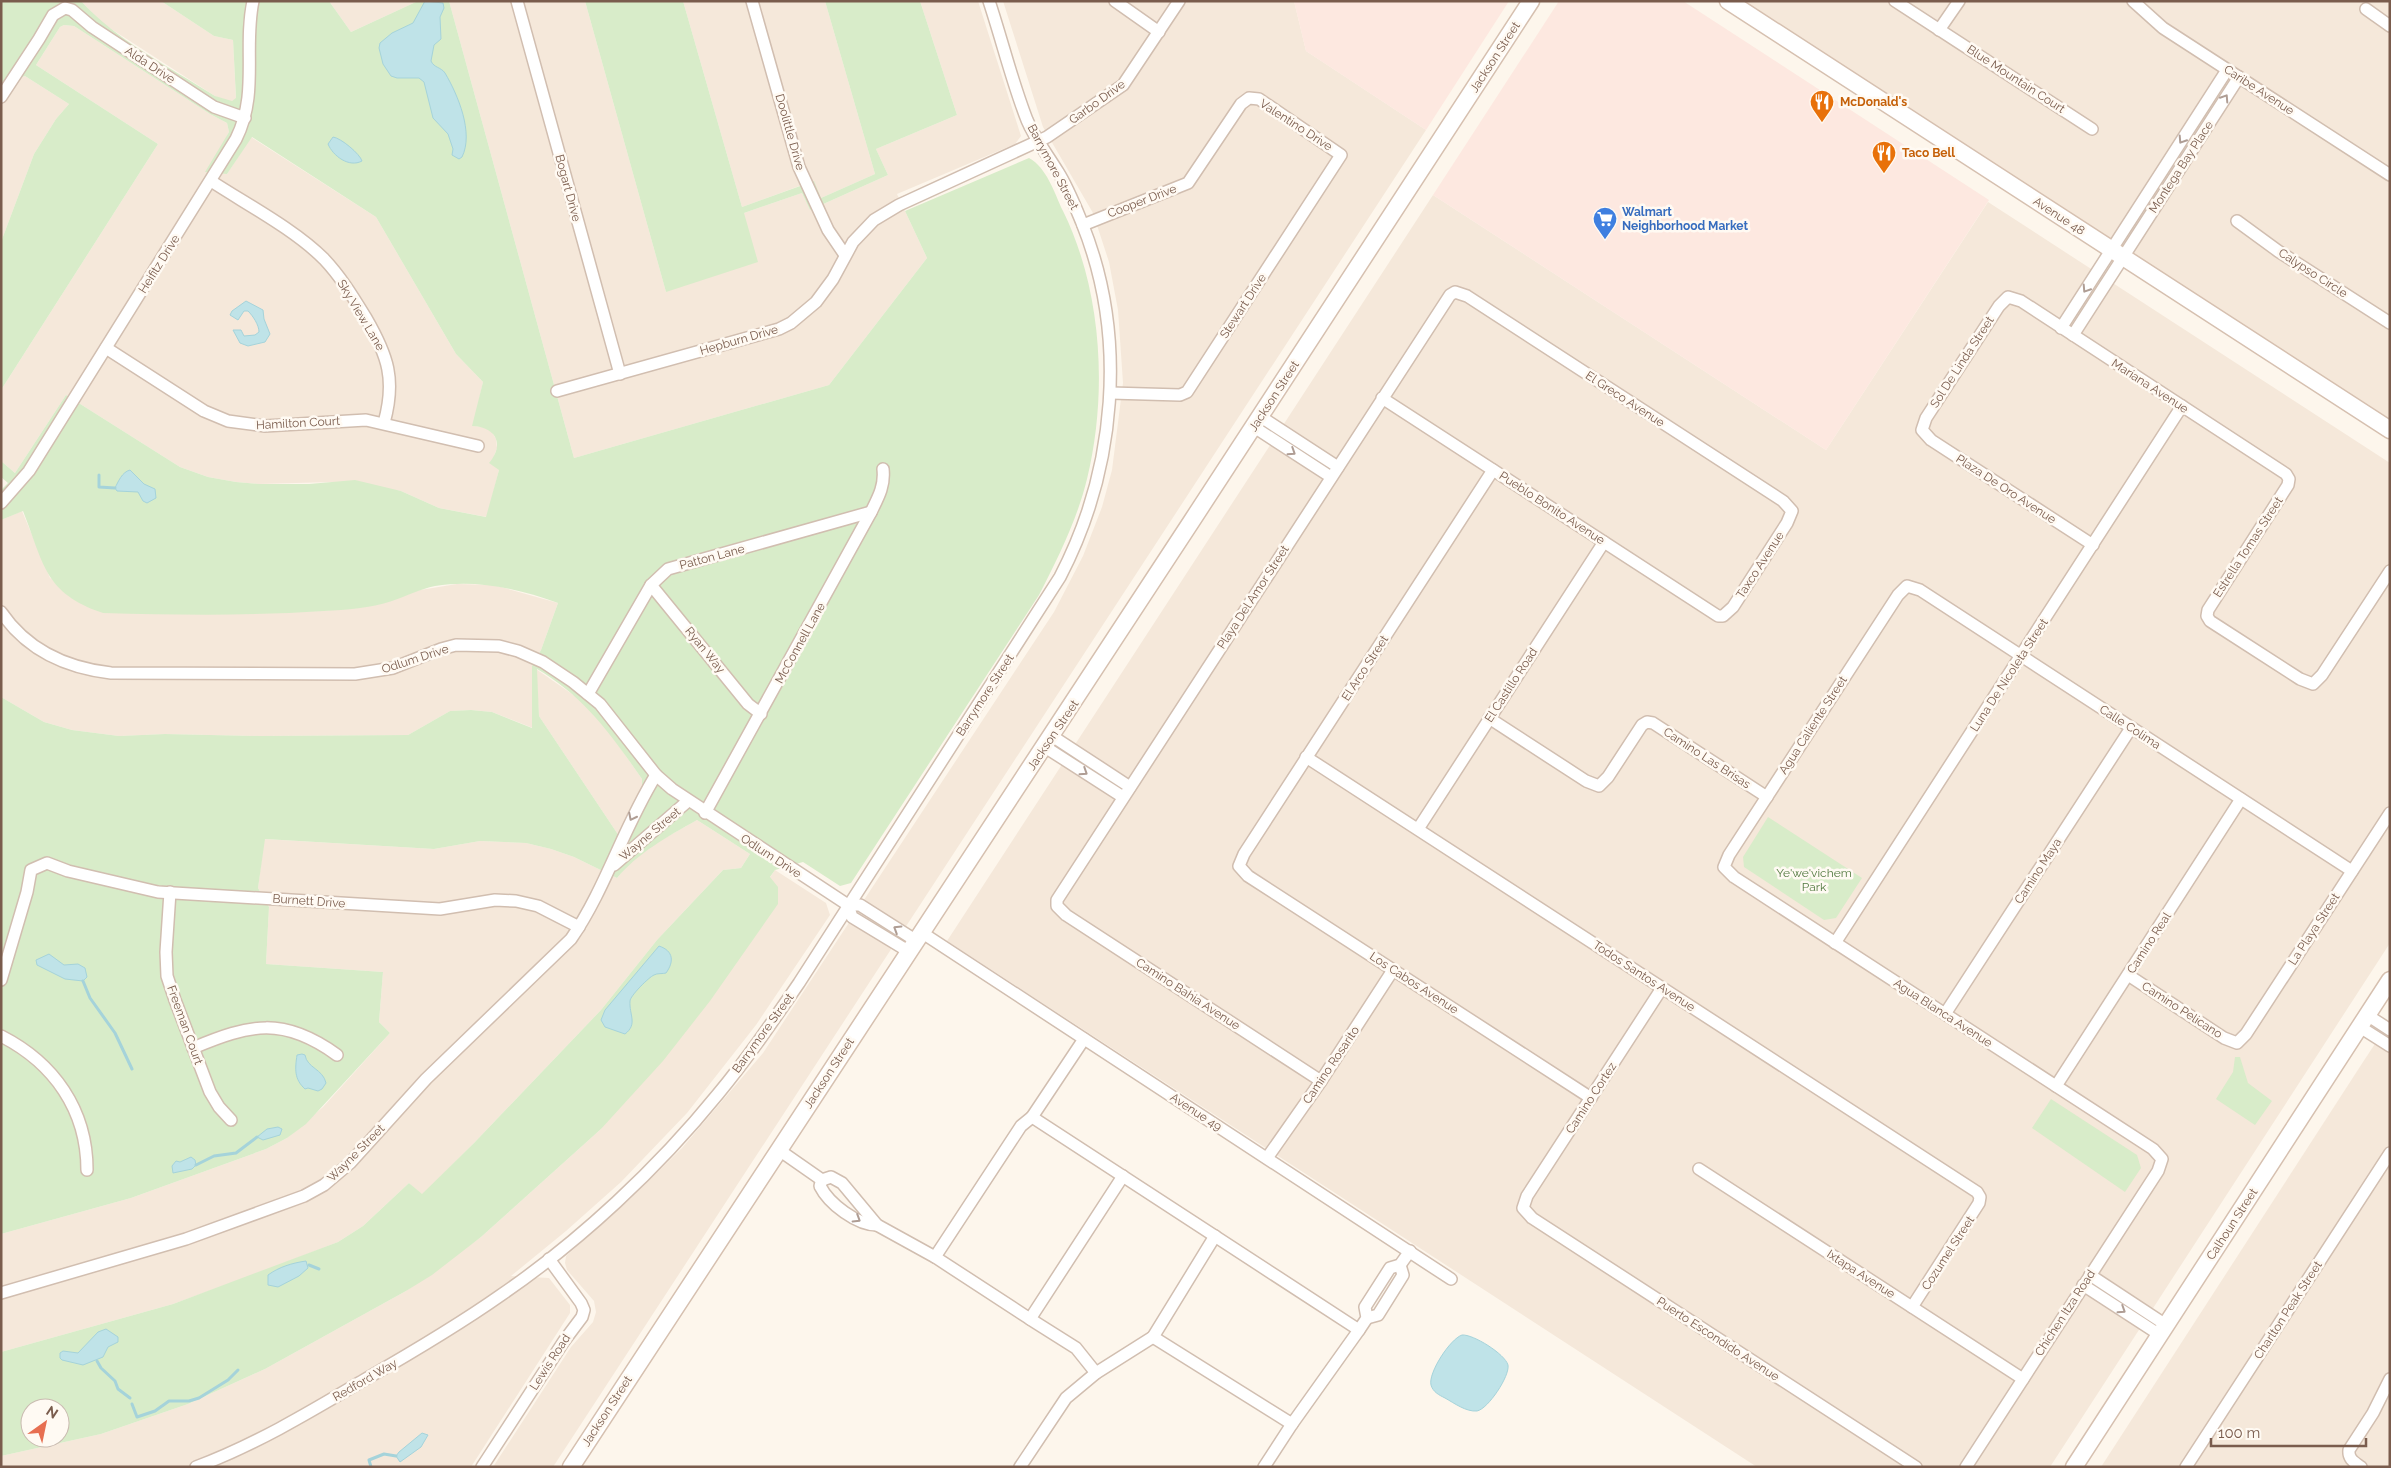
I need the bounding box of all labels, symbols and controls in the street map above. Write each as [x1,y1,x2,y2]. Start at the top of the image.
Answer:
street label: Jackson Street [1467,19,1523,95]
street label: Blue Mountain Court [1964,42,2068,116]
street label: Alda Drive [122,44,178,86]
street label: Caribe Avenue [2221,62,2297,118]
street label: Garbo Drive [1066,77,1128,127]
restaurant icon: McDonald's [1809,89,1835,123]
street label: Doolittle Drive [772,92,808,172]
place label: McDonald's [1840,95,1907,109]
one-way arrow [2219,95,2229,104]
street label: Valentino Drive [1257,96,1335,154]
street label: Montega Bay Place [2146,118,2216,216]
street label: Barrymore Street [1025,122,1081,212]
one-way arrow [2178,134,2188,143]
restaurant icon: Taco Bell [1871,140,1897,174]
place label: Taco Bell [1902,146,1955,160]
street label: Bogart Drive [552,153,584,223]
street label: Cooper Drive [1106,181,1178,221]
street label: Avenue 48 [2031,194,2087,238]
place label: Walmart Neighborhood Market [1622,205,1748,233]
supermarket icon: Walmart Neighborhood Market [1592,206,1618,240]
street label: Heifitz Drive [136,232,182,296]
street label: Calypso Circle [2276,245,2350,301]
street label: Stewart Drive [1217,271,1269,341]
street label: Sky View Lane [334,277,388,353]
one-way arrow [2083,283,2092,292]
street label: Sol De Linda Street [1927,314,1997,410]
street label: Hepburn Drive [698,322,780,358]
street label: Mariana Avenue [2109,356,2191,416]
street label: Jackson Street [1246,358,1302,434]
street label: El Greco Avenue [1583,368,1667,430]
street label: Hamilton Court [256,414,340,432]
one-way arrow [1287,446,1296,456]
street label: Plaza De Oro Avenue [1953,451,2059,527]
street label: Pueblo Bonito Avenue [1497,469,1607,547]
street label: Estrella Tomas Street [2210,494,2286,600]
street label: Taxco Avenue [1733,529,1787,601]
street label: Patton Lane [678,542,746,572]
street label: Playa Del Amor Street [1214,543,1292,651]
street label: McConnell Lane [772,600,828,686]
street label: Luna De Nicoleta Street [1967,616,2051,734]
street label: Ryan Way [682,624,728,676]
street label: El Arco Street [1339,633,1391,703]
street label: Odlum Drive [380,642,450,676]
street label: El Castillo Road [1482,645,1540,725]
street label: Barrymore Street [953,651,1017,739]
street label: Agua Caliente Street [1776,673,1850,777]
street label: Jackson Street [1024,697,1082,773]
street label: Calle Colima [2097,702,2163,752]
street label: Camino Las Brisas [1661,725,1753,791]
one-way arrow [1079,766,1088,775]
street label: Wayne Street [617,804,683,864]
one-way arrow [628,812,638,821]
street label: Odlum Drive [738,831,804,881]
street label: Camino Maya [2012,836,2064,906]
park label: Ye'we'vichem Park [1776,866,1852,894]
street label: La Playa Street [2286,890,2342,968]
street label: Burnett Drive [272,891,346,911]
street label: Camino Real [2124,909,2174,976]
one-way arrow [894,925,903,935]
street label: Todos Santos Avenue [1590,938,1698,1014]
street label: Los Cabos Avenue [1367,949,1461,1017]
street label: Camino Bahia Avenue [1133,955,1243,1033]
street label: Agua Blanca Avenue [1891,976,1995,1050]
street label: Camino Pelicano [2139,979,2225,1041]
street label: Freeman Court [164,984,206,1066]
street label: Barrymore Street [729,990,797,1076]
street label: Camino Rosarito [1300,1024,1362,1106]
street label: Jackson Street [801,1035,857,1111]
street label: Camino Cortez [1563,1060,1619,1136]
street label: Avenue 49 [1168,1090,1224,1134]
street label: Wayne Street [324,1121,388,1185]
street label: Calhoun Street [2204,1186,2260,1262]
one-way arrow [851,1212,860,1222]
street label: Cozumel Street [1919,1213,1977,1293]
street label: Ixtapa Avenue [1824,1247,1898,1301]
street label: Charlton Peak Street [2251,1258,2325,1362]
street label: Chichen Itza Road [2032,1267,2098,1359]
street label: Puerto Escondido Avenue [1654,1294,1782,1384]
one-way arrow [2116,1304,2125,1314]
street label: Lewis Road [527,1331,573,1393]
street label: Redford Way [330,1356,400,1404]
street label: Jackson Street [579,1373,635,1449]
north arrow [20,1398,70,1448]
text: N [43,1402,61,1422]
scale bar [2211,1416,2366,1448]
text: 100 m [2218,1424,2260,1442]

